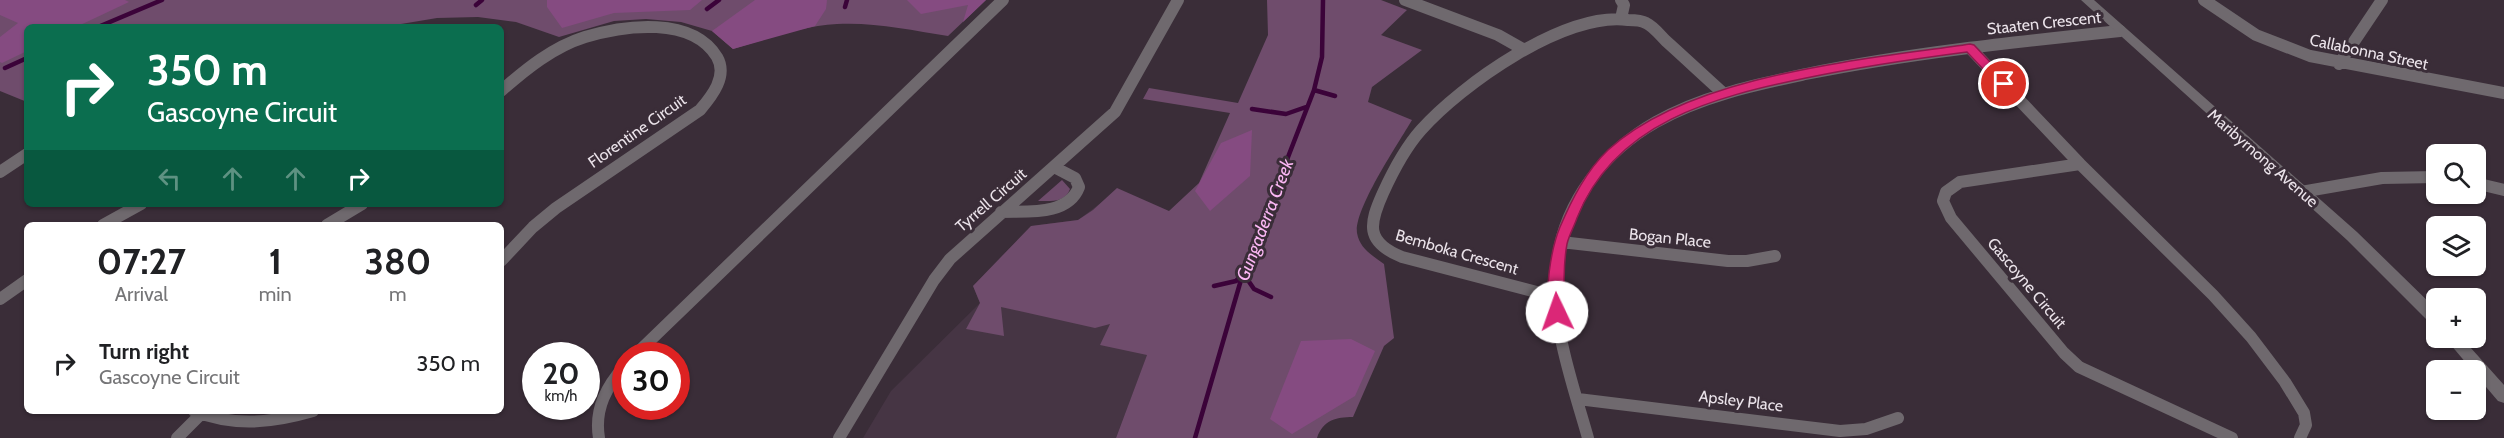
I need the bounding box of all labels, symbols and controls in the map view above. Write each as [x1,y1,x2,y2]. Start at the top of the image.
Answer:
street label: Staaten Crescent [1986,7,2103,38]
street label: Callabonna Street [2308,30,2431,74]
text: 350 m [147,44,268,96]
icon: right [48,48,126,126]
pin [1978,58,2029,109]
icon: arrive [1987,67,2020,100]
street label: Florentine Circuit [584,90,690,172]
text: Gascoyne Circuit [147,96,337,129]
street label: Maribyrnong Avenue [2204,105,2322,211]
map controls [2426,144,2486,420]
button: search [2426,144,2486,204]
water label: Gungaderra Creek [1232,155,1299,284]
icon: left [153,162,186,195]
icon: ahead [216,162,249,195]
icon: ahead [279,162,312,195]
icon: right [342,162,375,195]
street label: Tyrrell Circuit [952,164,1031,236]
button: layers [2426,216,2486,276]
street label: Bogan Place [1628,224,1712,252]
street label: Bemboka Crescent [1393,225,1521,279]
street label: Gascoyne Circuit [1984,234,2071,333]
text: 07:27 [97,239,186,283]
text: 1 [269,239,282,283]
text: 380 [365,239,431,283]
position arrow [1525,280,1589,344]
text: Arrival [115,282,168,306]
text: min [259,282,292,306]
text: m [389,282,407,306]
button: + [2426,288,2486,348]
text: Turn right [99,338,189,365]
speed limit sign: 30 [612,342,690,420]
icon: right [48,347,81,380]
text: 350 m [417,350,480,377]
text: 20 [542,355,580,392]
button: − [2426,360,2486,420]
text: Gascoyne Circuit [99,365,240,389]
street label: Apsley Place [1698,386,1784,416]
text: km/h [545,387,577,405]

